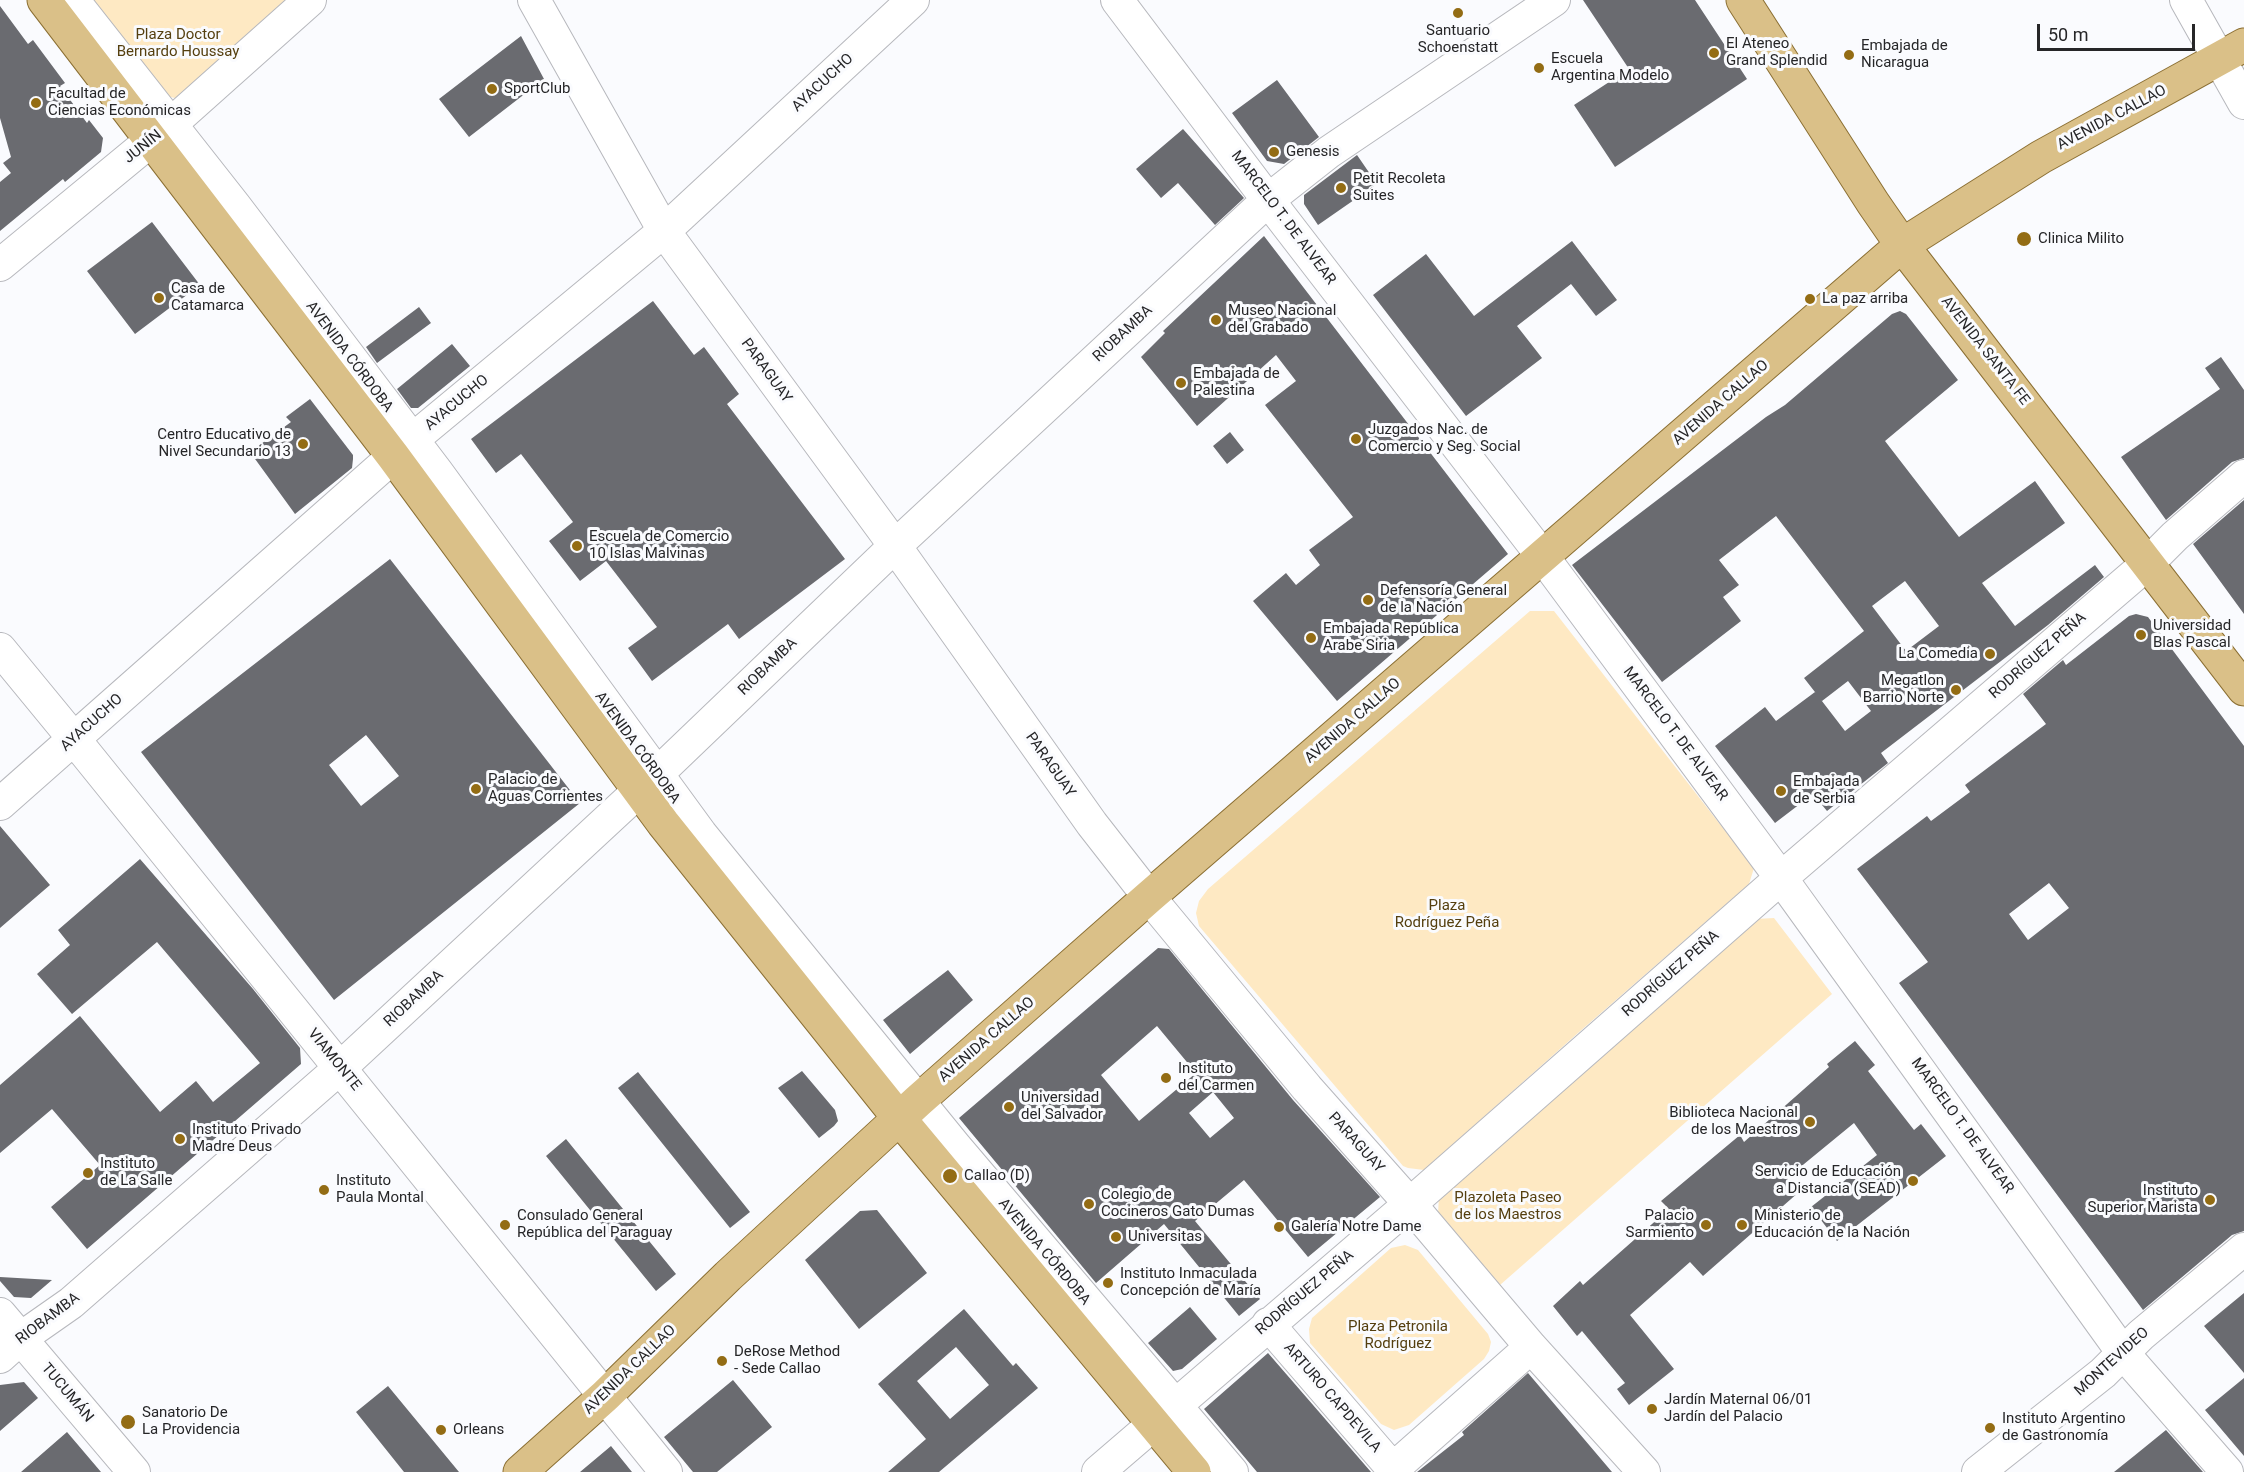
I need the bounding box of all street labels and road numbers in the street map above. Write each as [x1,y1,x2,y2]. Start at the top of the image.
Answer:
street label: AYACUCHO [789,50,857,116]
street label: AVENIDA CALLAO [2054,82,2170,154]
street label: JUNÍN [120,126,166,168]
street label: MARCELO T. DE ALVEAR [1227,147,1339,289]
street label: AVENIDA SANTA FE [1937,293,2033,409]
street label: AVENIDA CÓRDOBA [302,298,396,416]
street label: RIOBAMBA [1089,302,1157,366]
street label: PARAGUAY [737,335,795,407]
street label: AVENIDA CALLAO [1669,356,1773,450]
street label: AYACUCHO [422,371,492,435]
street label: RODRÍGUEZ PEÑA [1986,609,2090,703]
street label: RIOBAMBA [735,634,801,700]
street label: MARCELO T. DE ALVEAR [1619,663,1731,805]
street label: AVENIDA CALLAO [1301,674,1405,768]
street label: AVENIDA CÓRDOBA [590,689,684,807]
street label: AYACUCHO [57,690,127,756]
street label: PARAGUAY [1021,729,1079,801]
street label: RODRÍGUEZ PEÑA [1619,927,1723,1021]
street label: RIOBAMBA [380,967,448,1031]
street label: AVENIDA CALLAO [935,993,1039,1087]
street label: VIAMONTE [303,1025,365,1095]
street label: MARCELO T. DE ALVEAR [1907,1055,2017,1197]
street label: PARAGUAY [1324,1109,1388,1177]
street label: AVENIDA CÓRDOBA [994,1195,1094,1309]
street label: RODRÍGUEZ PEÑA [1252,1247,1358,1339]
street label: RIOBAMBA [13,1289,83,1349]
street label: AVENIDA CALLAO [580,1321,680,1419]
street label: MONTEVIDEO [2071,1324,2153,1400]
street label: ARTURO CAPDEVILA [1279,1339,1385,1457]
street label: TUCUMÁN [37,1360,97,1426]

